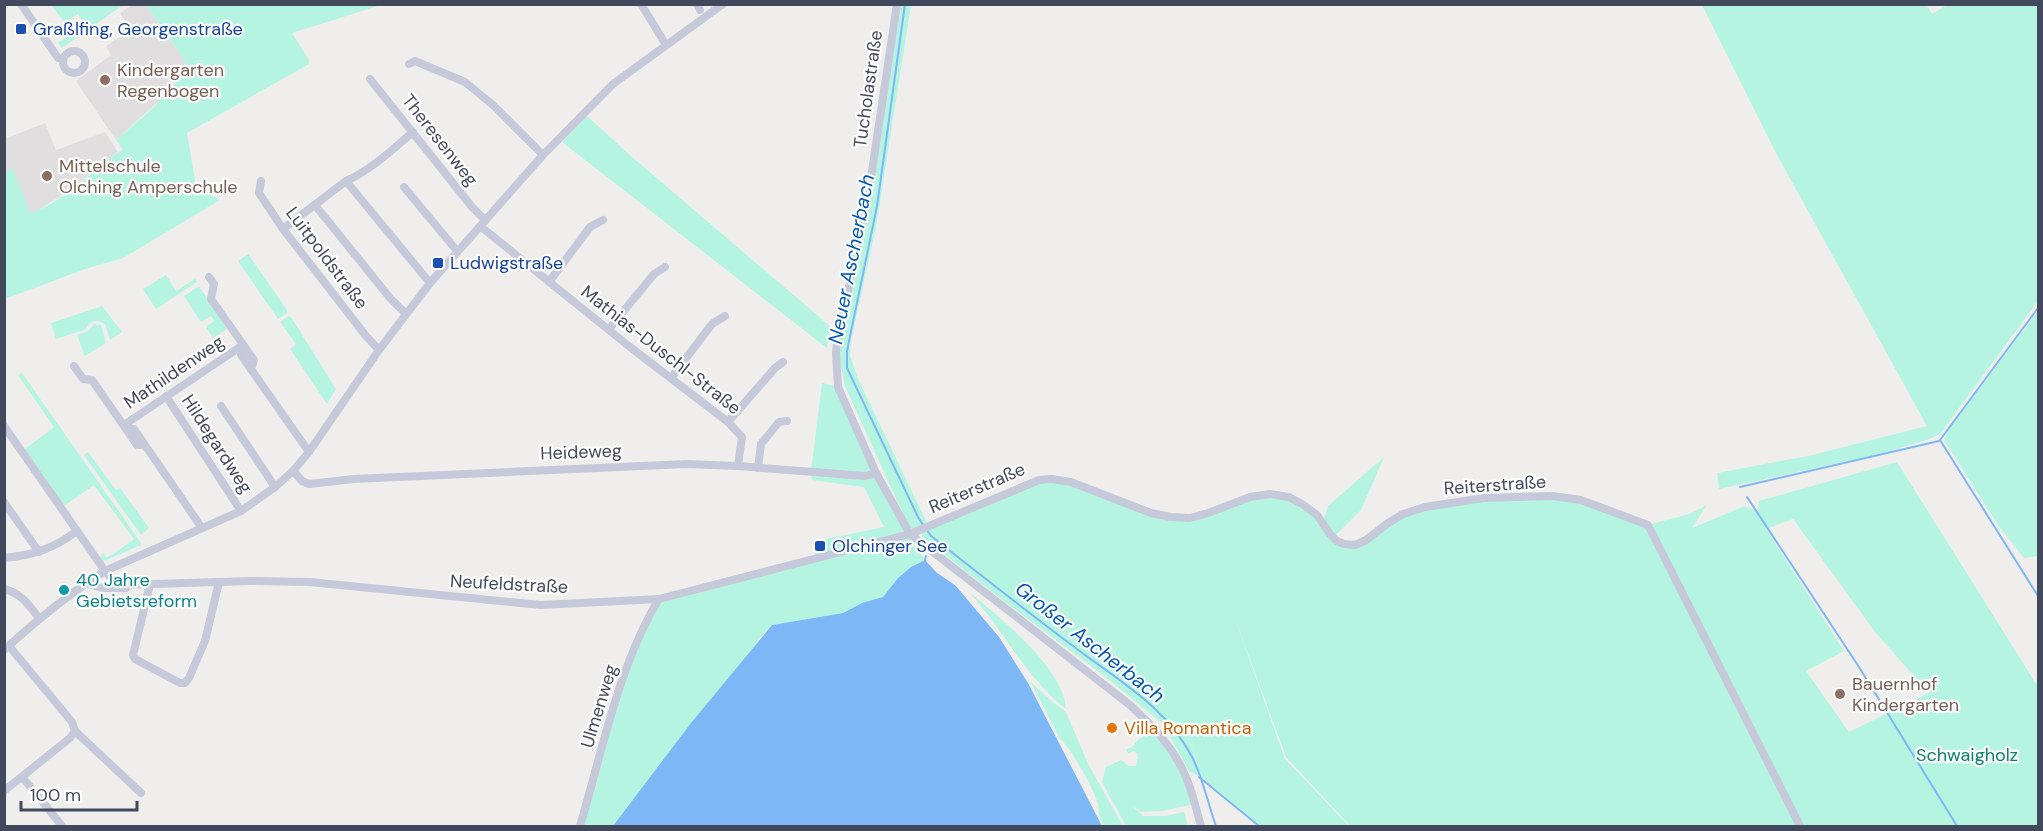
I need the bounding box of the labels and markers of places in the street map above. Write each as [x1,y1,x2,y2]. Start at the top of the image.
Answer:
place label: Graßlfing, Georgenstraße [33,17,243,41]
marker: Graßlfing, Georgenstraße [14,22,28,36]
place label: Kindergarten Regenbogen [117,58,224,103]
marker: Kindergarten Regenbogen [98,73,112,87]
place label: Mittelschule Olching Amperschule [59,154,237,199]
marker: Mittelschule Olching Amperschule [40,169,54,183]
place label: Ludwigstraße [450,251,563,275]
marker: Ludwigstraße [431,256,445,270]
place label: Olchinger See [832,534,948,558]
marker: Olchinger See [813,539,827,553]
place label: 40 Jahre Gebietsreform [76,568,197,613]
marker: 40 Jahre Gebietsreform [57,583,71,597]
place label: Bauernhof Kindergarten [1852,672,1959,717]
marker: Bauernhof Kindergarten [1833,687,1847,701]
place label: Villa Romantica [1124,716,1251,740]
marker: Villa Romantica [1105,721,1119,735]

